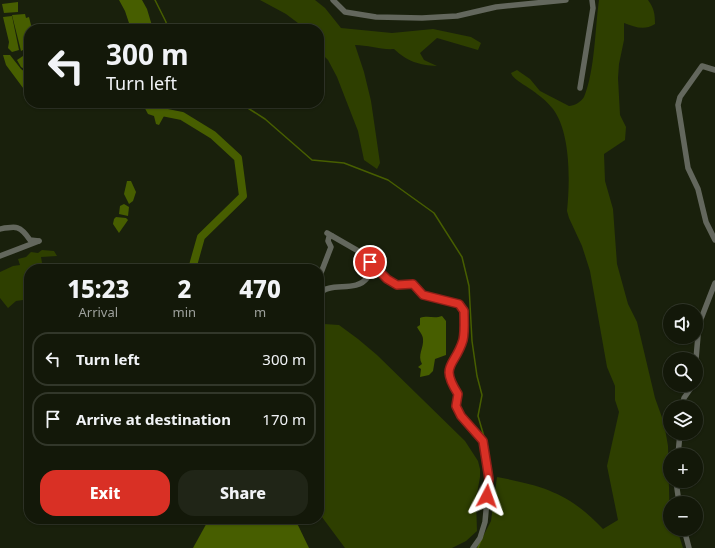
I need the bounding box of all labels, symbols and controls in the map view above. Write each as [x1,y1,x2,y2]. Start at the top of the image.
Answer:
text: 300 m [106,35,189,73]
icon: left [40,40,92,92]
text: Turn left [106,71,177,95]
pin [353,245,387,279]
icon: arrive [359,251,381,273]
text: 15:23 [67,272,129,305]
text: 2 [177,272,191,305]
text: 470 [239,272,281,305]
text: Arrival [78,303,118,321]
text: min [173,303,196,321]
text: m [254,303,266,321]
map controls [663,304,703,536]
button: sound [663,304,703,344]
icon: left [42,348,64,370]
text: Turn left [76,349,140,369]
text: 300 m [262,349,306,369]
button: search [663,352,703,392]
button: layers [663,400,703,440]
icon: arrive [42,408,64,430]
text: Arrive at destination [76,409,231,429]
text: 170 m [262,409,306,429]
button: + [663,448,703,488]
button: Exit [40,470,170,516]
button: Share [178,470,308,516]
position arrow [466,475,508,517]
button: − [663,496,703,536]

